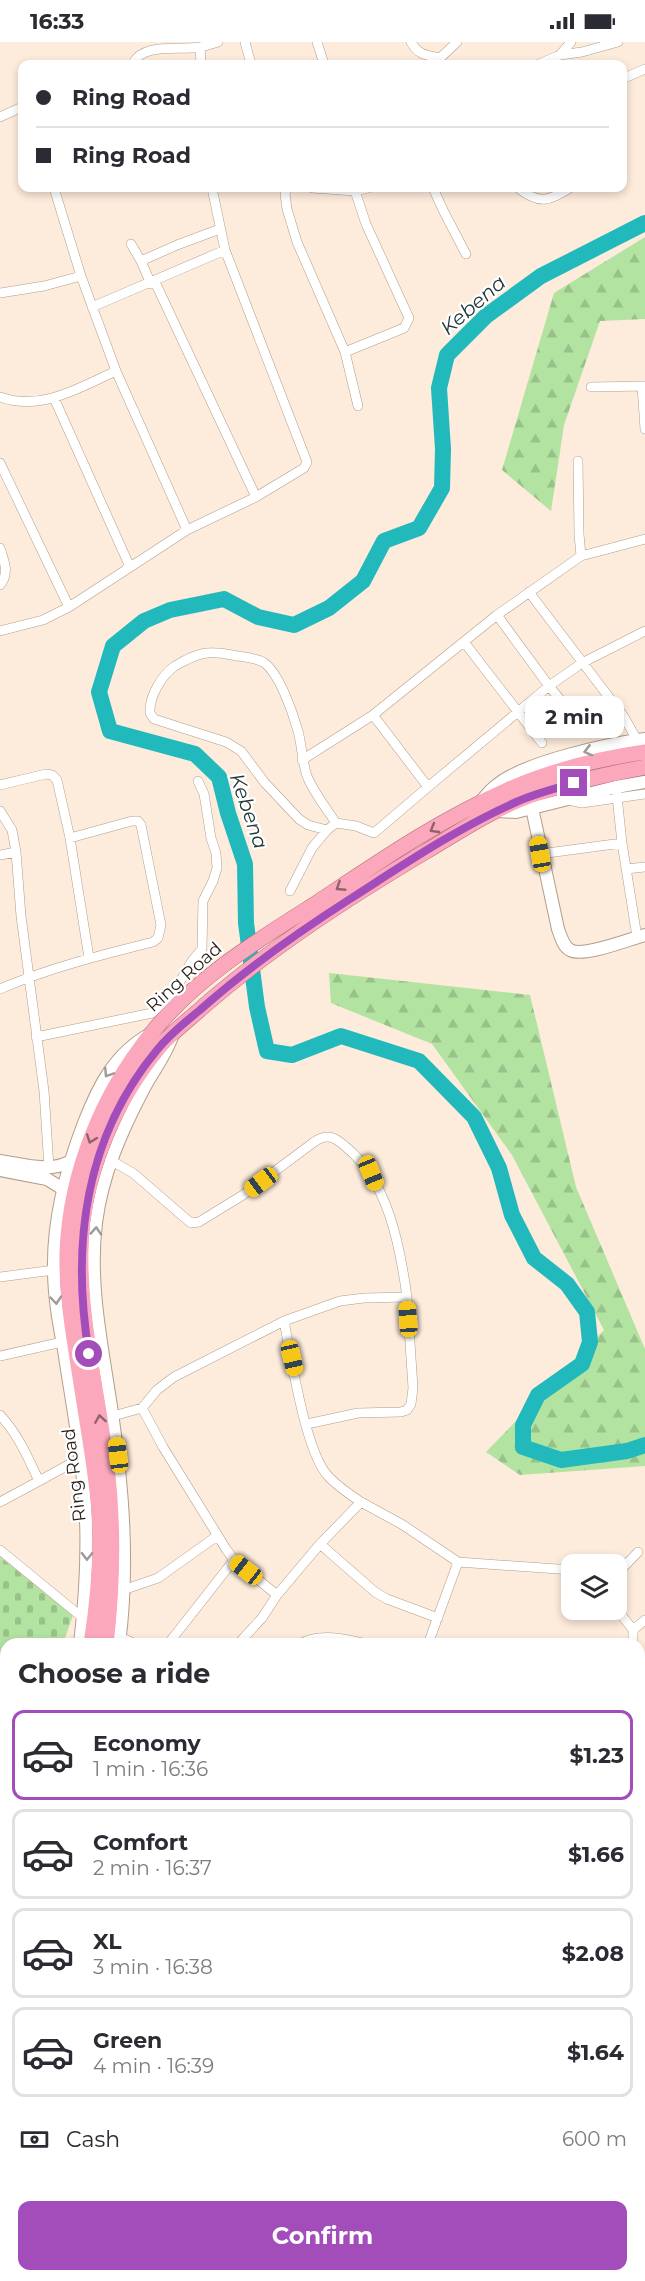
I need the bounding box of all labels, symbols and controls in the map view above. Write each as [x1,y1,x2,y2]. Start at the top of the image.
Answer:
text: 16:33 [30,8,84,35]
text: Ring Road [72,84,191,111]
text: Ring Road [72,142,191,169]
water label: Kebena [435,270,511,340]
callout: 2 min [524,696,624,738]
text: 2 min [545,705,604,729]
one-way arrow [583,744,594,756]
route end [560,769,587,796]
water label: Kebena [225,770,273,852]
one-way arrow [430,822,440,834]
car [528,835,552,873]
one-way arrow [336,880,347,891]
street label: Ring Road [142,937,226,1017]
one-way arrow [104,1066,115,1077]
one-way arrow [86,1133,99,1144]
car [356,1153,386,1193]
car [241,1164,281,1200]
one-way arrow [89,1226,102,1235]
one-way arrow [49,1295,62,1304]
car [398,1300,418,1338]
car [279,1338,305,1378]
route start [75,1340,102,1367]
one-way arrow [94,1414,106,1423]
street label: Ring Road [57,1427,91,1523]
car [107,1436,129,1474]
one-way arrow [81,1551,93,1560]
car [226,1552,266,1588]
map controls [561,1554,627,1620]
button: layers [561,1554,627,1620]
text: Choose a ride [18,1657,210,1690]
icon: car [21,1728,75,1782]
text: Economy [93,1730,201,1757]
text: $1.23 [570,1742,624,1769]
text: 1 min · 16:36 [93,1757,208,1781]
icon: car [21,1827,75,1881]
text: Comfort [93,1829,188,1856]
text: $1.66 [568,1841,624,1868]
text: 2 min · 16:37 [93,1856,212,1880]
icon: car [21,1926,75,1980]
text: XL [93,1928,122,1955]
text: $2.08 [562,1940,624,1967]
text: 3 min · 16:38 [93,1955,213,1979]
icon: car [21,2025,75,2079]
text: Green [93,2027,162,2054]
text: $1.64 [567,2039,624,2066]
text: 4 min · 16:39 [93,2054,214,2078]
icon: cash [18,2123,51,2156]
text: Cash [66,2126,120,2153]
text: 600 m [562,2127,627,2151]
button: Confirm [18,2201,627,2270]

